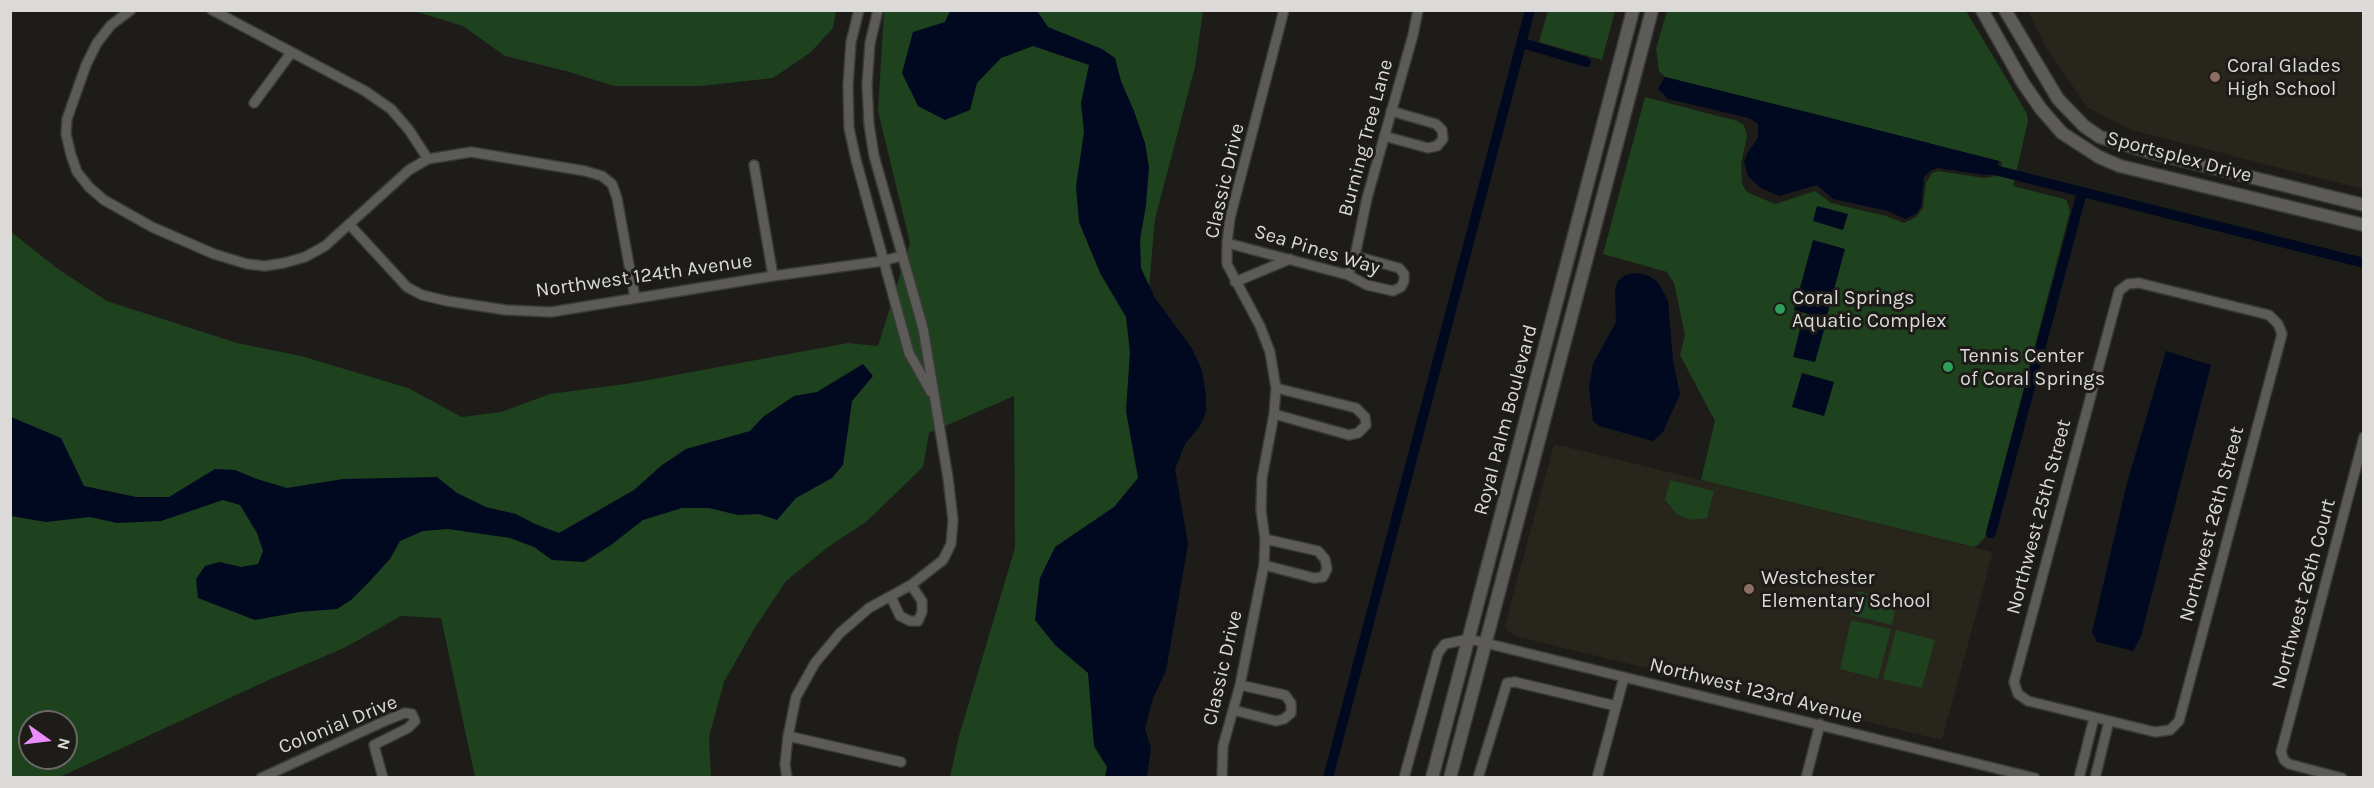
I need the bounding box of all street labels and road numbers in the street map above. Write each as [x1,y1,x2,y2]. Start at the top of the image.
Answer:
street label: Burning Tree Lane [1333,57,1399,219]
street label: Classic Drive [1200,121,1250,241]
street label: Sportsplex Drive [2104,126,2254,188]
street label: Sea Pines Way [1251,219,1383,281]
street label: Northwest 124th Avenue [534,249,754,303]
street label: Royal Palm Boulevard [1469,322,1543,518]
street label: Northwest 25th Street [2001,417,2077,617]
street label: Northwest 26th Street [2174,424,2250,624]
street label: Northwest 26th Court [2267,496,2341,692]
street label: Classic Drive [1198,608,1248,728]
street label: Northwest 123rd Avenue [1647,653,1865,729]
street label: Colonial Drive [275,690,401,760]

